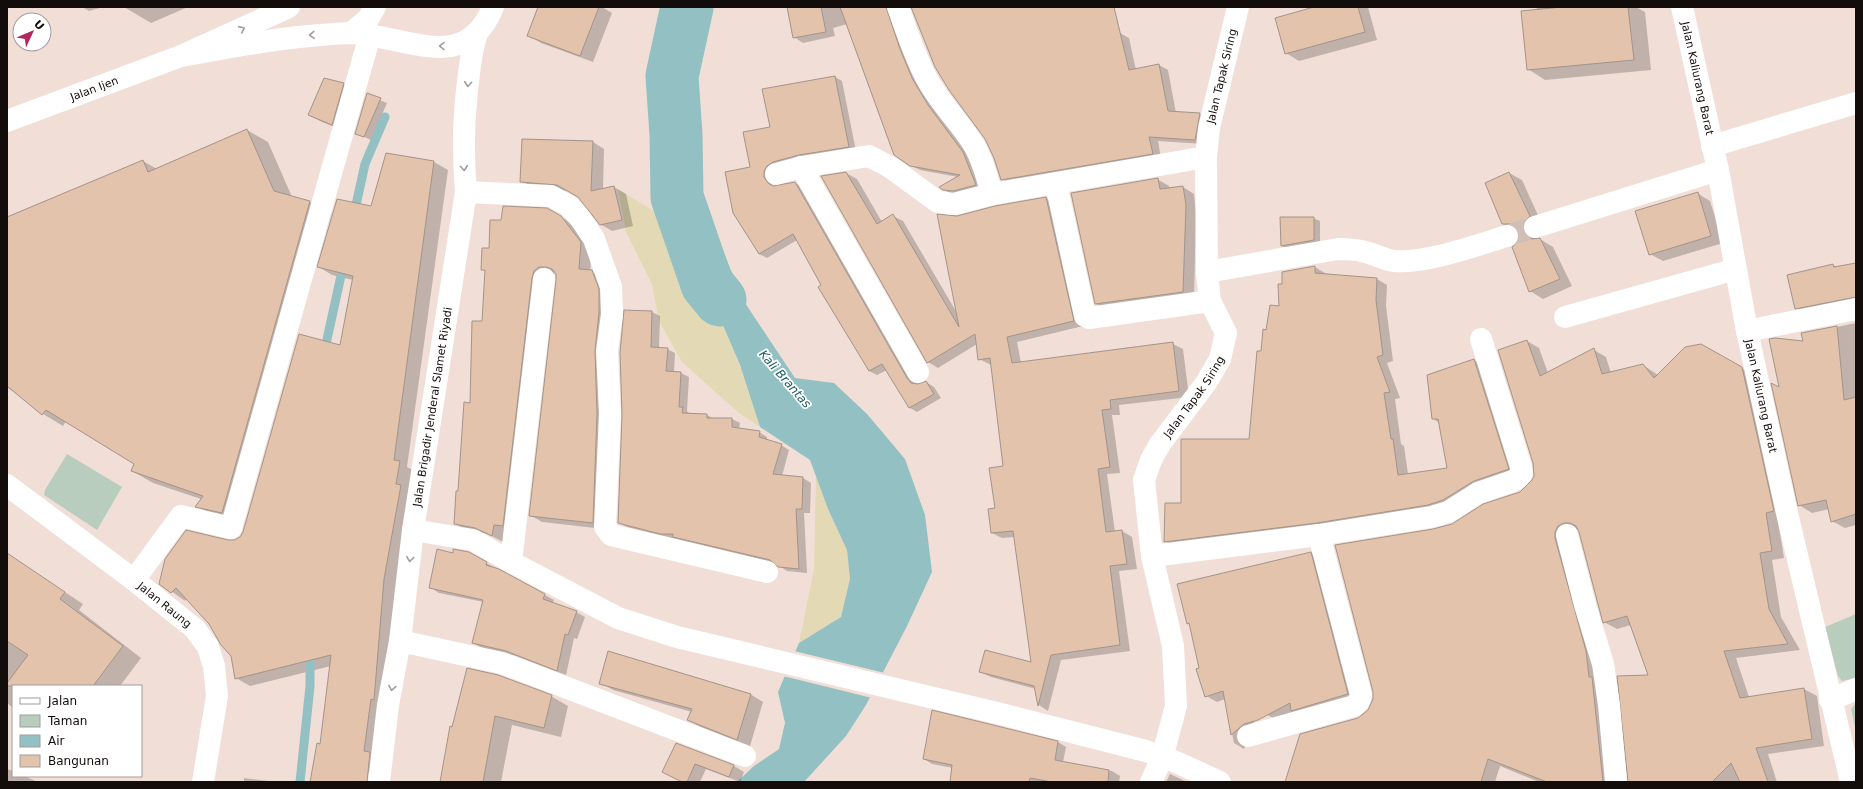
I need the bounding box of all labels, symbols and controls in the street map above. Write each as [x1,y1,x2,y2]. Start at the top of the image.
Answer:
north arrow [12,12,52,52]
text: U [31,18,47,33]
street label: Jalan Kaliurang Barat [1678,19,1716,137]
one-way arrow [237,26,245,34]
street label: Jalan Tapak Siring [1204,27,1240,126]
one-way arrow [309,31,315,40]
one-way arrow [439,42,445,50]
street label: Jalan Ijen [67,74,120,104]
one-way arrow [463,81,472,87]
one-way arrow [460,165,469,171]
street label: Jalan Brigadir Jenderal Slamet Riyadi [411,306,455,509]
street label: Jalan Kaliurang Barat [1742,337,1780,455]
water label: Kali Brantas [756,347,814,411]
street label: Jalan Tapak Siring [1160,354,1227,441]
one-way arrow [406,556,415,563]
street label: Jalan Raung [134,579,194,631]
legend [12,685,142,777]
one-way arrow [388,685,396,691]
text: Jalan [47,694,77,708]
text: Taman [47,714,87,728]
text: Air [48,734,65,748]
text: Bangunan [48,754,109,768]

